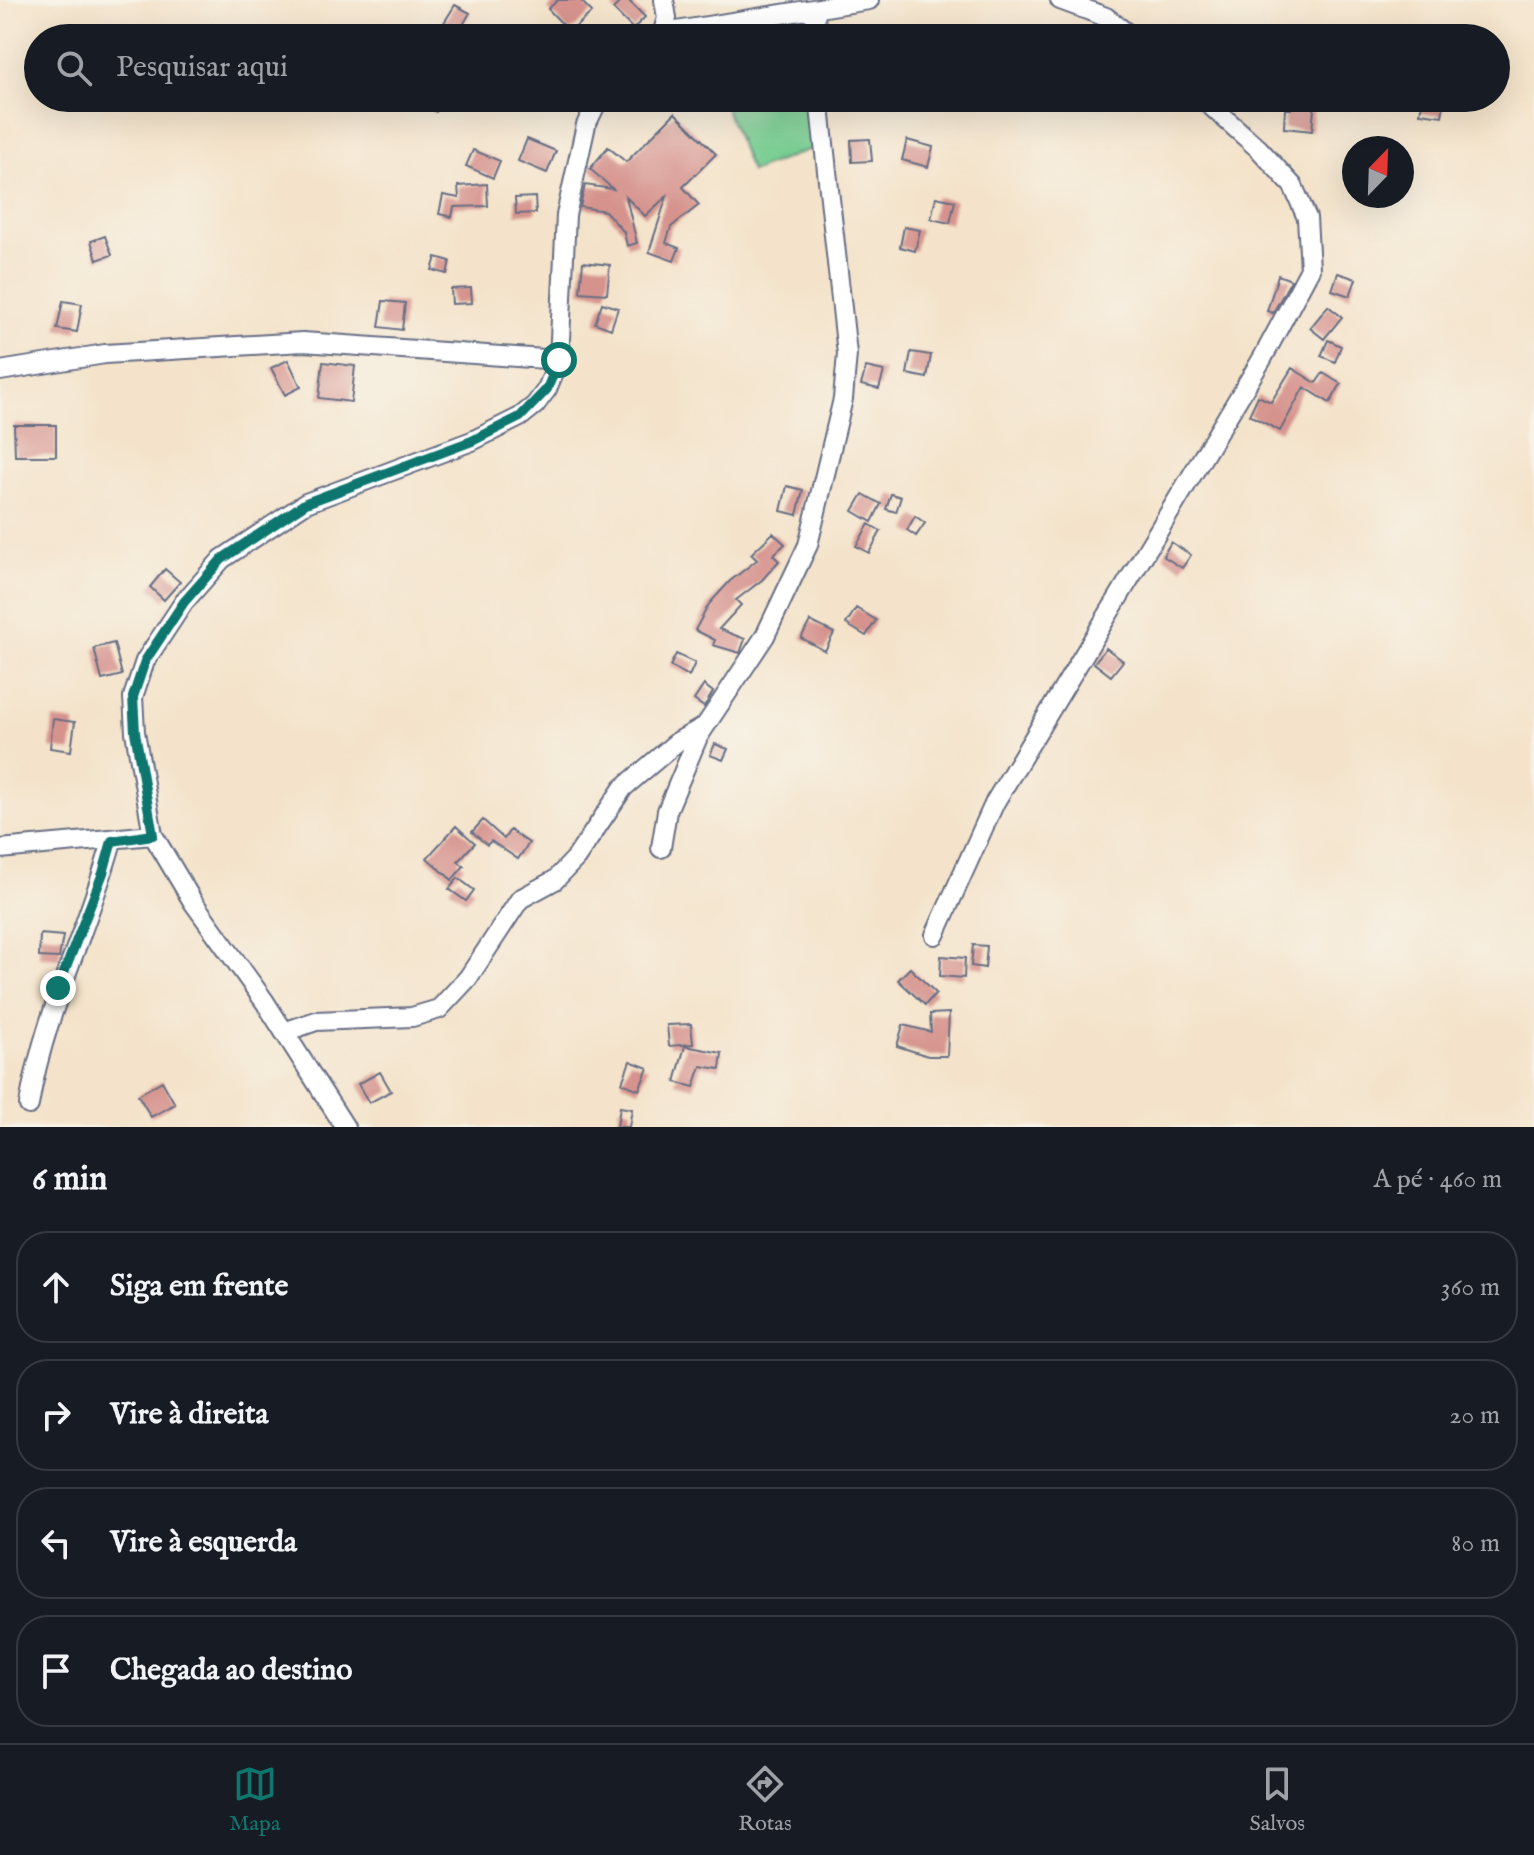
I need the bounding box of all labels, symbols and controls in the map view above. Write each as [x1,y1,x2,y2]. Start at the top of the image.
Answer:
search box [24,24,1510,112]
icon: search [52,46,96,90]
text: Pesquisar aqui [116,49,288,87]
north arrow [1342,136,1414,208]
route start [541,342,577,378]
route end [40,970,76,1006]
text: 6 min [32,1158,107,1201]
text: A pé · 460 m [1373,1163,1502,1196]
icon: ahead [34,1265,78,1309]
text: Siga em frente [110,1268,288,1306]
text: 360 m [1441,1271,1500,1304]
icon: right [34,1393,78,1437]
text: Vire à direita [110,1396,269,1434]
text: 20 m [1449,1399,1500,1432]
icon: left [34,1521,78,1565]
text: Vire à esquerda [110,1524,297,1562]
text: 80 m [1451,1527,1500,1560]
icon: arrive [34,1649,78,1693]
text: Chegada ao destino [110,1652,352,1690]
tab: Mapa [229,1762,281,1838]
tab: Rotas [738,1762,792,1838]
tab: Salvos [1249,1762,1305,1838]

